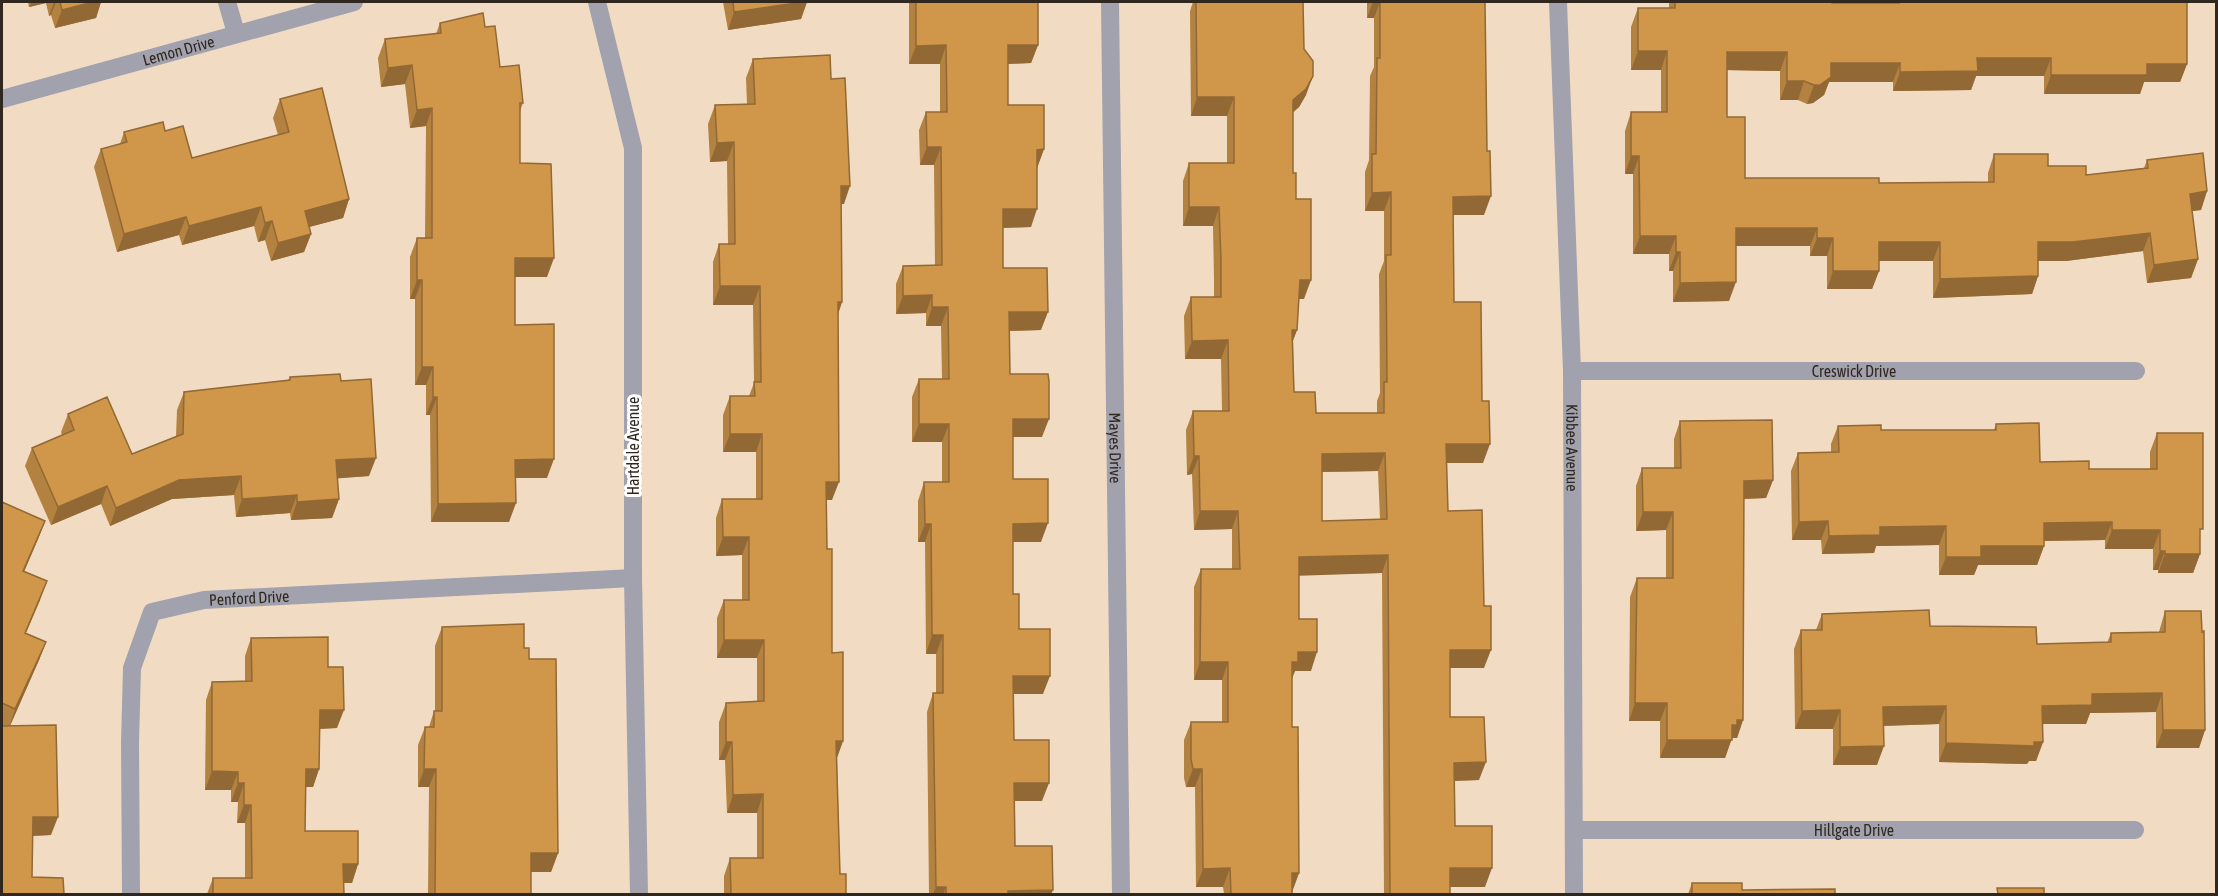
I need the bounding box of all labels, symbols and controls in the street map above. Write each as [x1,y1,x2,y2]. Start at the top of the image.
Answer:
street label: Lemon Drive [141,32,216,69]
street label: Creswick Drive [1812,362,1896,380]
street label: Hartdale Avenue [624,397,642,495]
street label: Kibbee Avenue [1563,404,1581,492]
street label: Mayes Drive [1105,412,1125,483]
street label: Penford Drive [209,587,290,609]
street label: Hillgate Drive [1814,821,1894,840]

